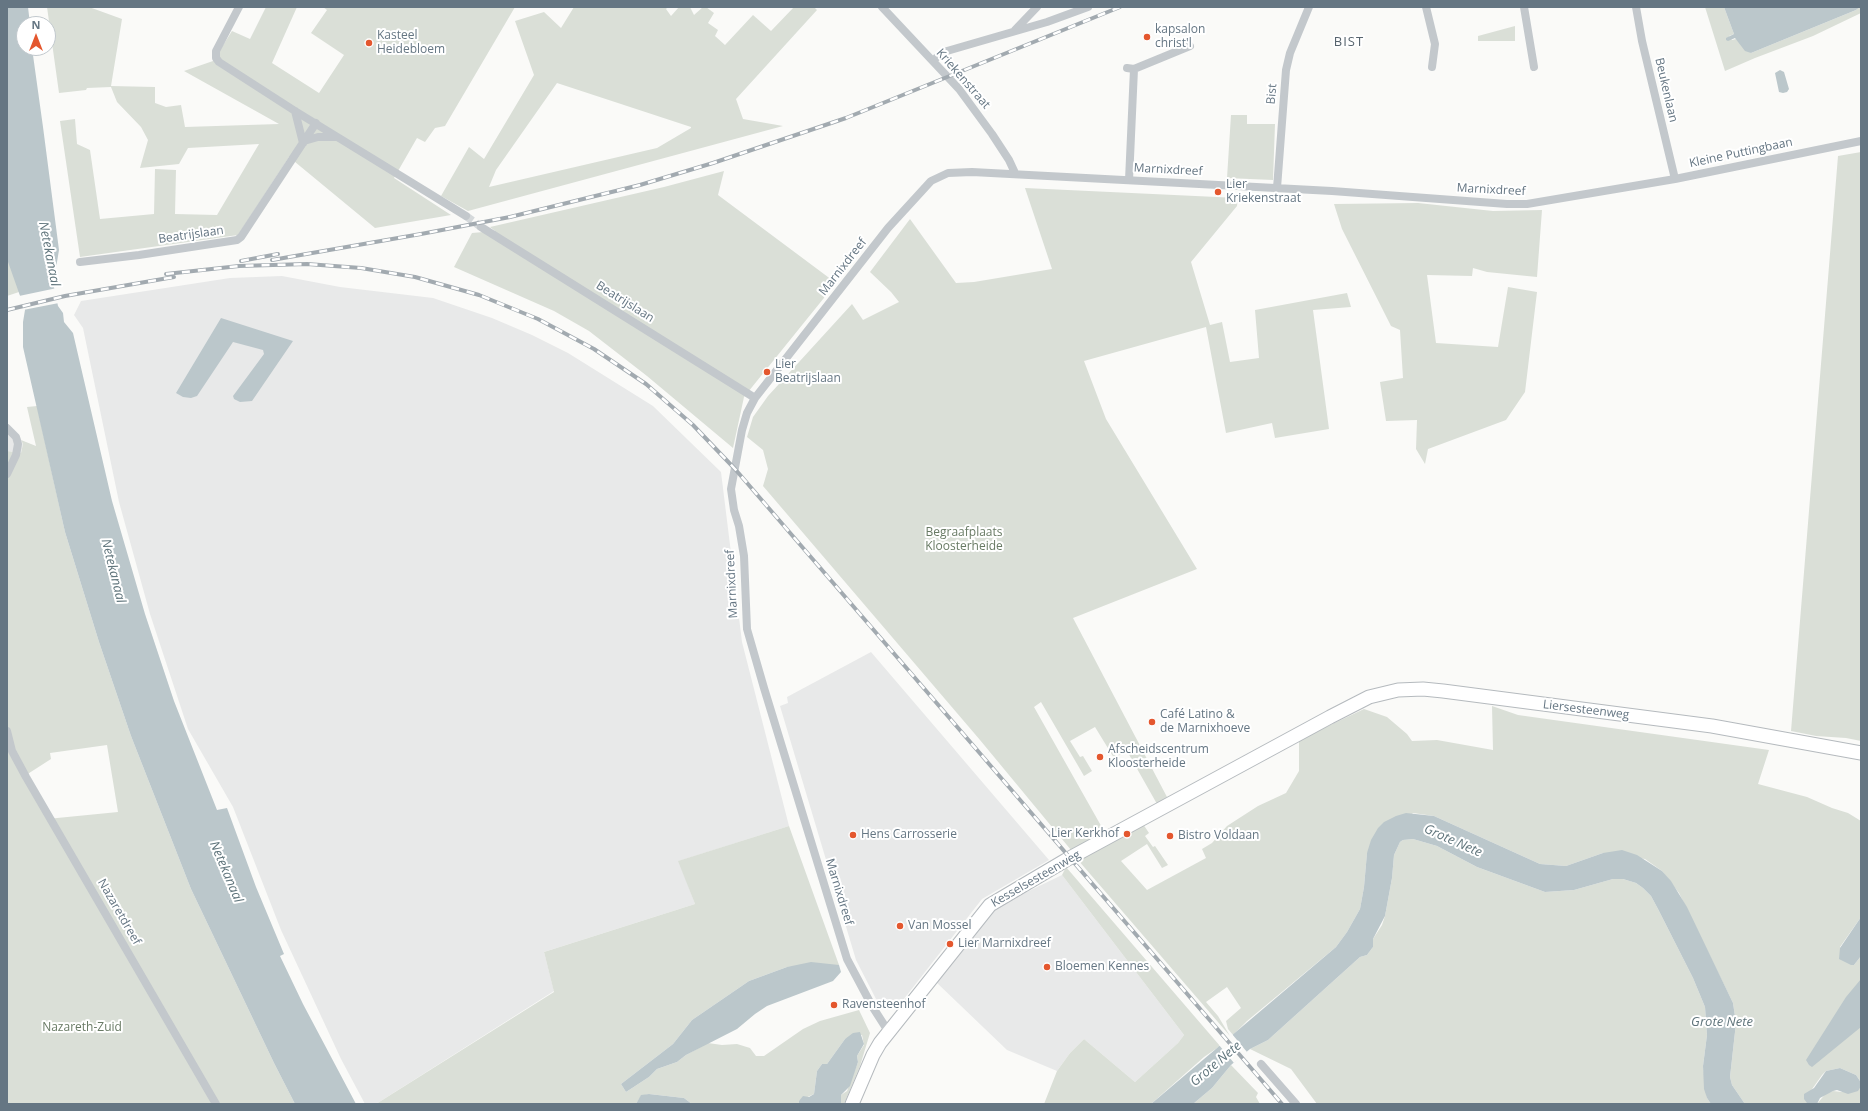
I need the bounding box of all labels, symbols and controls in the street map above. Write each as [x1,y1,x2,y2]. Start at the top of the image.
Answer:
north arrow [16,16,56,56]
text: N [32,17,40,32]
place label: kapsalon christ'l [1155,23,1205,51]
place label: Kasteel Heidebloem [377,29,445,57]
marker: kapsalon christ'l [1142,32,1152,42]
district label: BIST [1334,34,1364,50]
marker: Kasteel Heidebloem [364,38,374,48]
street label: Kriekenstraat [933,46,993,112]
street label: Beukenlaan [1652,56,1680,124]
street label: Bist [1264,83,1280,105]
street label: Kleine Puttingbaan [1688,135,1794,171]
street label: Marnixdreef [1133,161,1203,179]
place label: Lier Kriekenstraat [1226,178,1301,206]
street label: Marnixdreef [1456,181,1526,199]
marker: Lier Kriekenstraat [1213,187,1223,197]
water label: Netekanaal [35,220,63,288]
street label: Beatrijslaan [157,223,225,247]
street label: Marnixdreef [816,235,870,299]
street label: Beatrijslaan [593,278,657,326]
place label: Lier Beatrijslaan [775,358,841,386]
marker: Lier Beatrijslaan [762,367,772,377]
park label: Begraafplaats Kloosterheide [925,526,1003,554]
water label: Netekanaal [98,537,128,605]
street label: Marnixdreef [723,549,741,619]
street label: Liersesteenweg [1542,698,1630,722]
place label: Café Latino & de Marnixhoeve [1160,708,1250,736]
marker: Café Latino & de Marnixhoeve [1147,717,1157,727]
place label: Afscheidscentrum Kloosterheide [1108,743,1209,771]
marker: Afscheidscentrum Kloosterheide [1095,752,1105,762]
water label: Grote Nete [1422,821,1484,861]
place label: Lier Kerkhof [1051,827,1119,841]
place label: Hens Carrosserie [861,828,957,842]
marker: Lier Kerkhof [1122,829,1132,839]
place label: Bistro Voldaan [1178,829,1259,843]
marker: Hens Carrosserie [848,830,858,840]
marker: Bistro Voldaan [1165,831,1175,841]
water label: Netekanaal [206,839,246,905]
street label: Kesselsesteenweg [989,847,1083,911]
street label: Marnixdreef [822,857,856,927]
street label: Nazaretdreef [94,876,144,948]
place label: Van Mossel [908,919,972,933]
marker: Van Mossel [895,921,905,931]
place label: Lier Marnixdreef [958,937,1051,951]
marker: Lier Marnixdreef [945,939,955,949]
place label: Bloemen Kennes [1055,960,1149,974]
marker: Bloemen Kennes [1042,962,1052,972]
place label: Ravensteenhof [842,998,926,1012]
marker: Ravensteenhof [829,1000,839,1010]
water label: Grote Nete [1691,1014,1753,1030]
park label: Nazareth-Zuid [42,1021,122,1035]
water label: Grote Nete [1187,1038,1245,1090]

